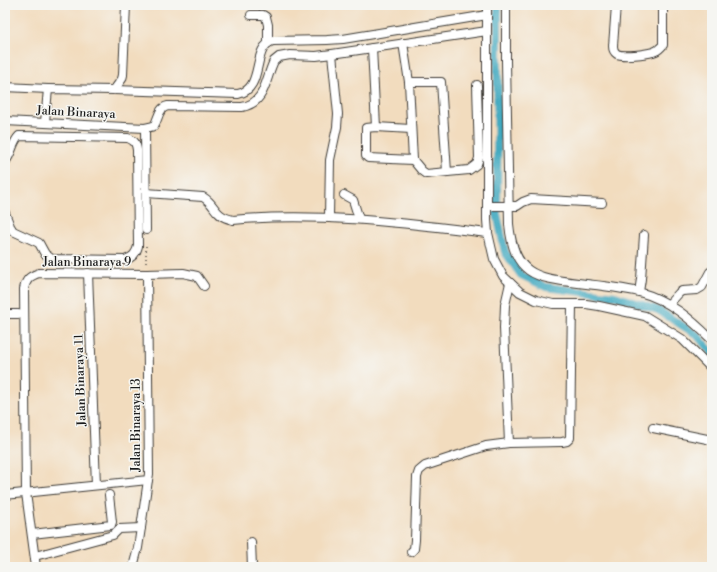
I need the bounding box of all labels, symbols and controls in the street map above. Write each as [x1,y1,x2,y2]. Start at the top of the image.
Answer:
street label: Jalan Binaraya [35,103,117,122]
street label: Jalan Binaraya 9 [42,255,131,270]
street label: Jalan Binaraya 11 [71,333,90,427]
street label: Jalan Binaraya 13 [129,378,144,473]

